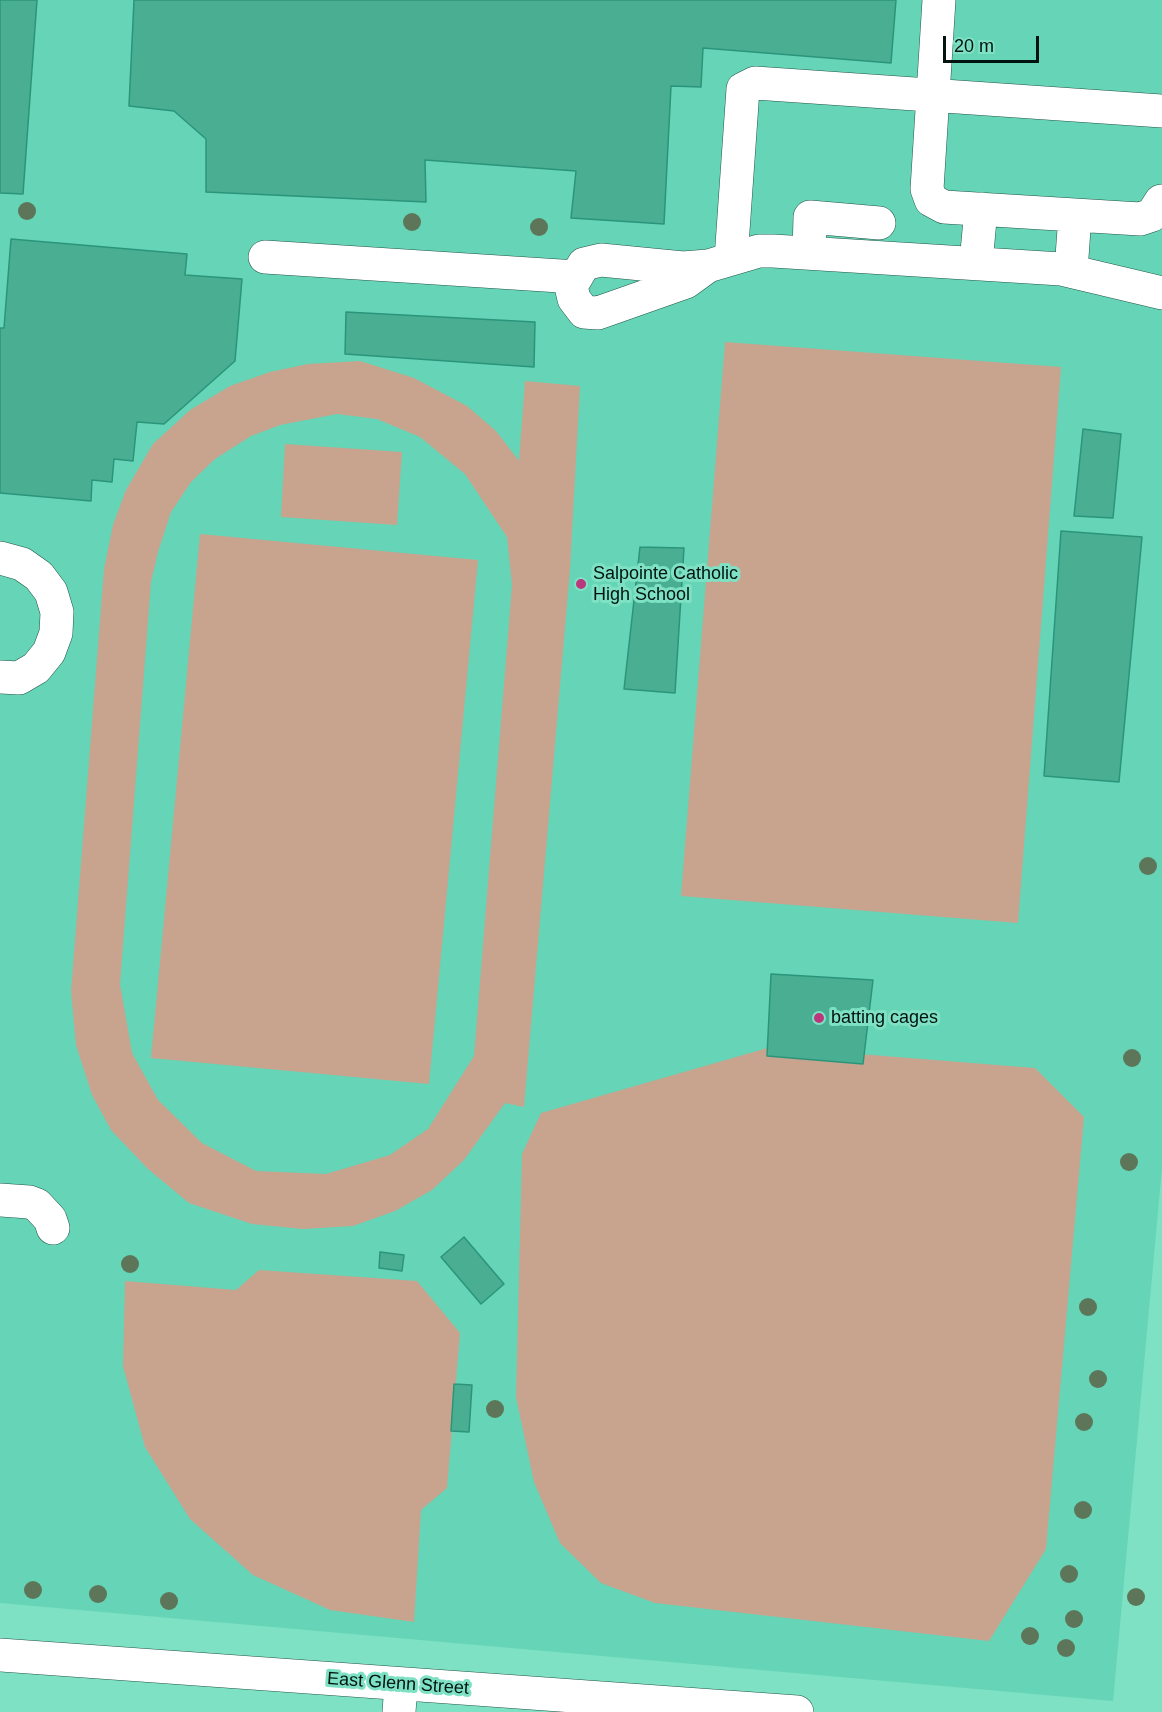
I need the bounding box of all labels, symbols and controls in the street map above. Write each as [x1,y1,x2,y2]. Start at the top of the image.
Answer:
scale bar [946,24,1042,62]
text: 20 m [954,36,994,56]
place label: Salpointe Catholic High School [593,563,738,606]
marker: Salpointe Catholic High School [574,577,588,591]
place label: batting cages [831,1007,938,1029]
marker: batting cages [812,1011,826,1025]
street label: East Glenn Street [326,1668,470,1700]

